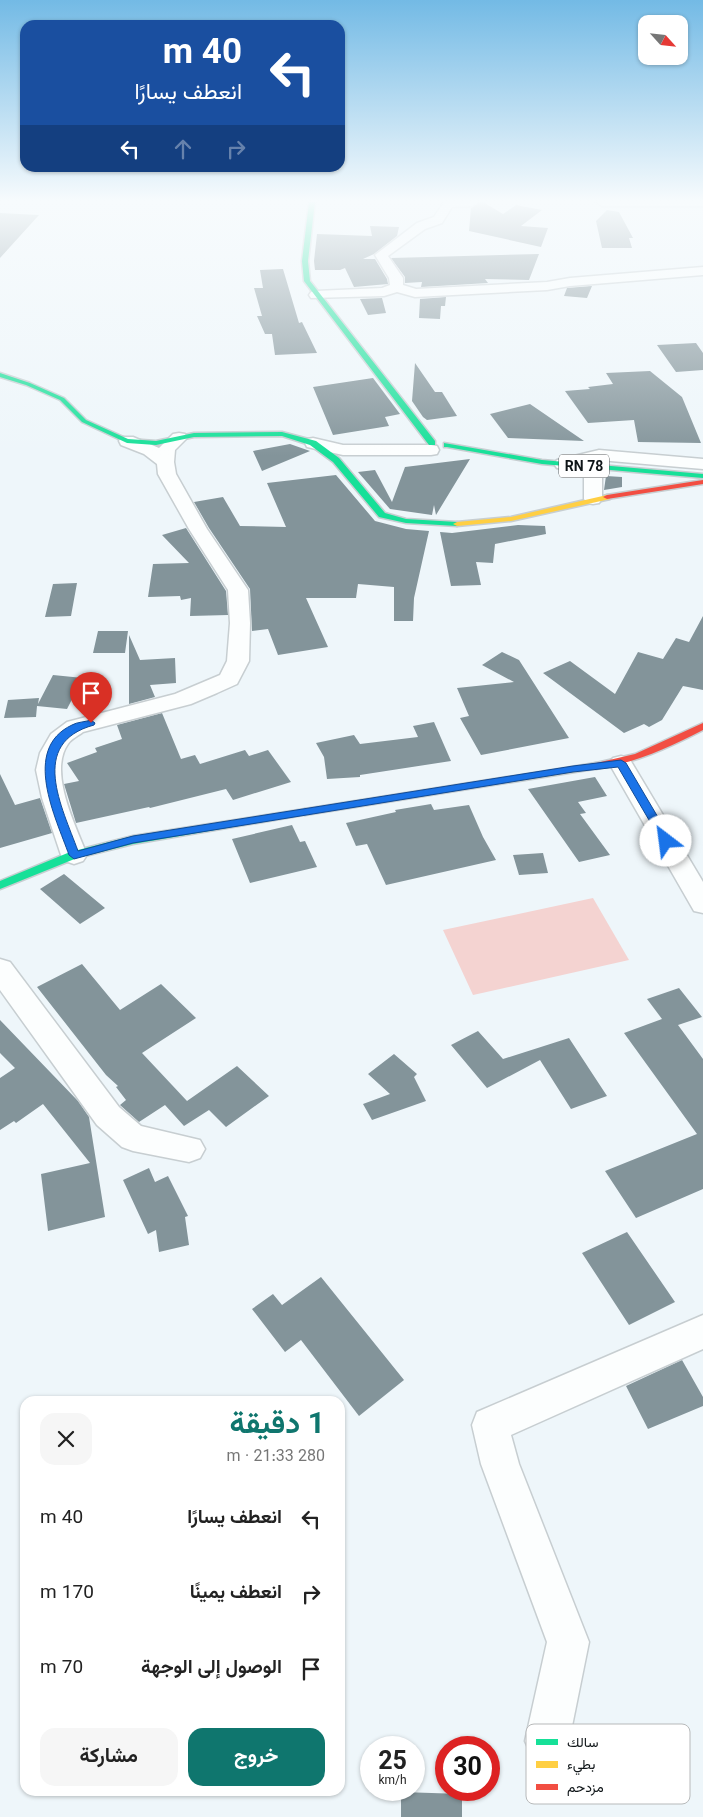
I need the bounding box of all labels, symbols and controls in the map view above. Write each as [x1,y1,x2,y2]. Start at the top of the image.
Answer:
north arrow [638,15,688,65]
map controls [638,15,688,65]
text: 40 m [163,27,242,82]
icon: left [260,40,325,105]
text: انعطف يسارًا [135,76,242,111]
icon: left [116,135,144,163]
icon: ahead [169,135,197,163]
icon: right [222,135,250,163]
road number: RN 78 [559,454,609,478]
pin [70,672,112,723]
icon: arrive [77,679,105,707]
position arrow [639,814,691,866]
text: 1 دقيقة [229,1402,325,1449]
button: close [40,1413,92,1465]
text: 280 m · 21:33 [227,1445,325,1470]
text: 40 m [40,1504,83,1533]
text: انعطف يسارًا [187,1504,282,1533]
icon: left [297,1505,325,1533]
text: 170 m [40,1579,94,1608]
text: انعطف يمينًا [190,1579,282,1608]
icon: right [297,1580,325,1608]
text: 70 m [40,1654,83,1683]
text: الوصول إلى الوجهة [141,1654,282,1683]
icon: arrive [297,1655,325,1683]
legend [526,1724,690,1804]
button: مشاركة [40,1728,178,1786]
button: خروج [188,1728,325,1786]
text: سالك [567,1733,598,1755]
speed limit sign: 30 [435,1736,500,1801]
text: 25 [378,1743,407,1782]
text: بطيء [567,1755,595,1777]
text: km/h [378,1772,407,1790]
text: مزدحم [567,1778,604,1800]

